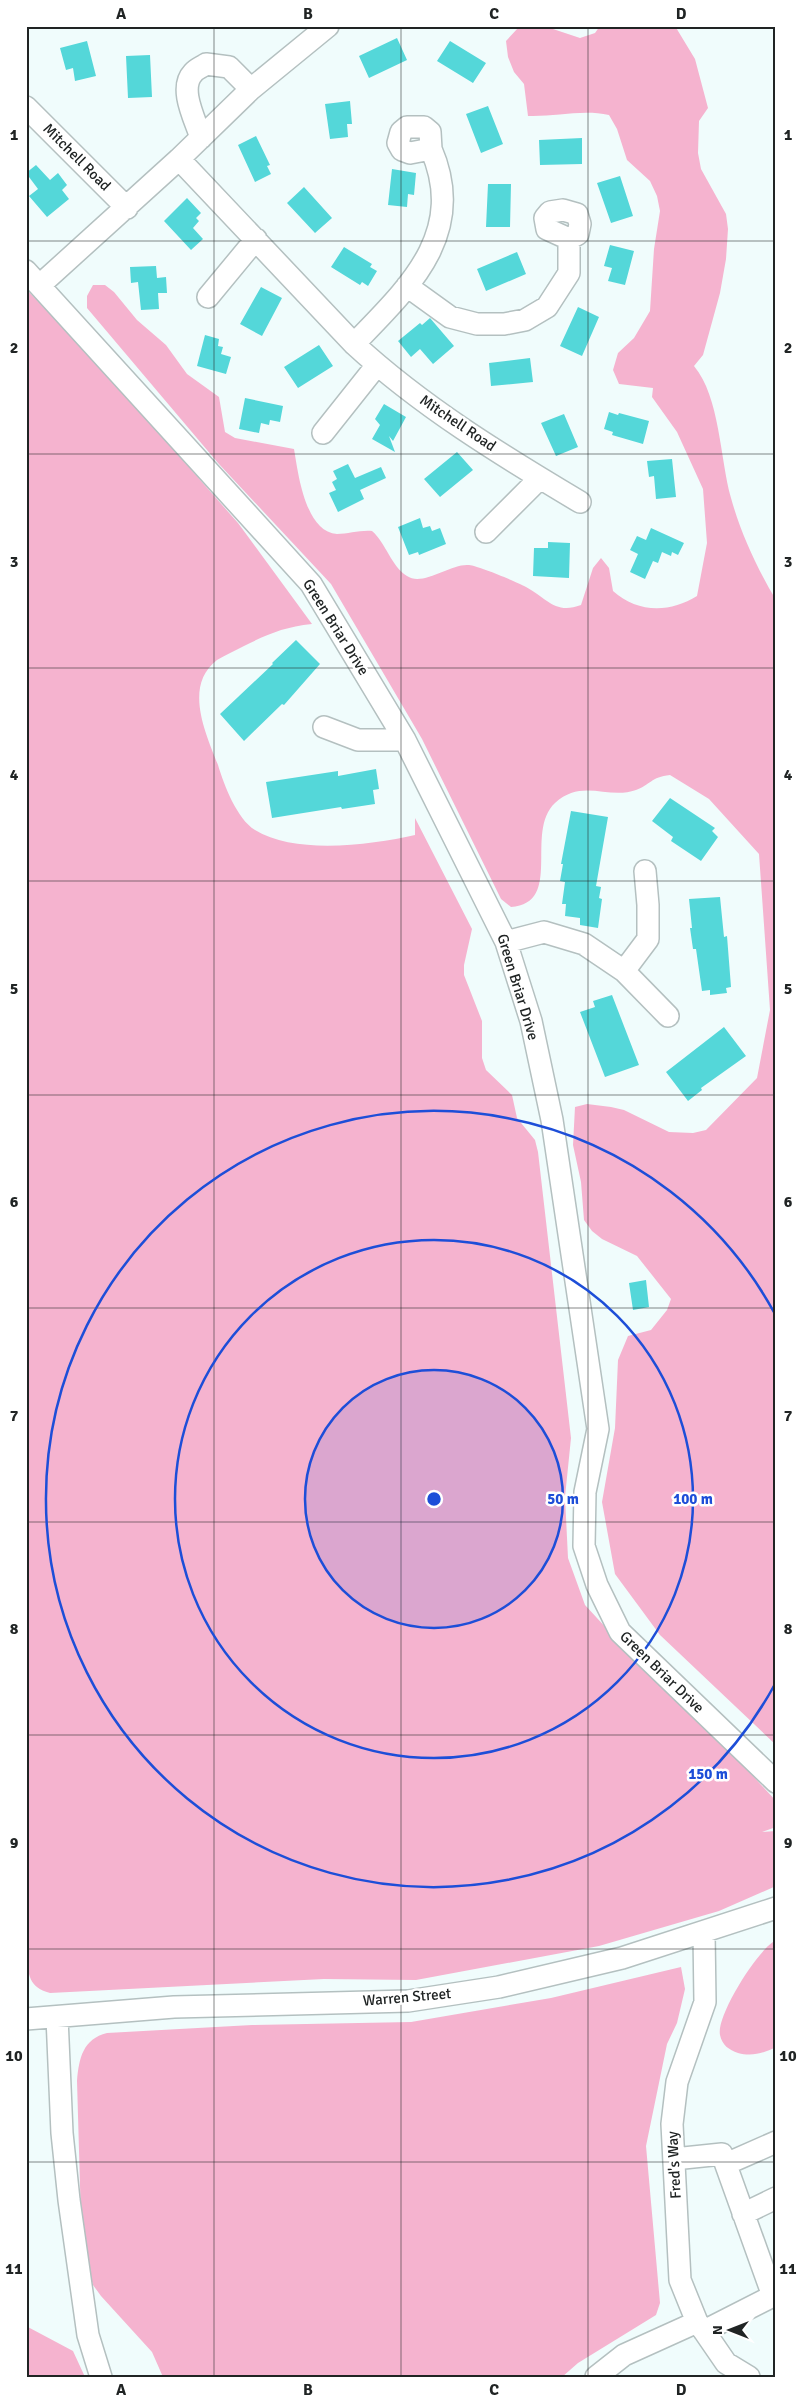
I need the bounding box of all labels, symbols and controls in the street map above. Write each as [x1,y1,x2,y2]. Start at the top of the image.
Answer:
text: A [116,4,127,24]
text: B [303,4,313,24]
text: C [489,4,499,24]
text: D [676,4,687,24]
street label: Mitchell Road [40,120,115,195]
text: 1 [10,125,19,145]
text: 1 [784,125,793,145]
text: 2 [10,338,18,358]
text: 2 [784,338,792,358]
street label: Mitchell Road [416,391,500,455]
text: 3 [10,552,18,572]
text: 3 [784,552,792,572]
street label: Green Briar Drive [299,576,373,678]
text: 4 [10,765,19,785]
text: 4 [784,765,793,785]
street label: Green Briar Drive [493,932,543,1042]
text: 5 [10,979,18,999]
text: 5 [784,979,792,999]
text: 6 [10,1192,19,1212]
text: 6 [784,1192,793,1212]
text: 7 [10,1406,19,1426]
text: 7 [784,1406,793,1426]
centre of rings [425,1490,443,1508]
text: 50 m [547,1490,579,1508]
text: 100 m [673,1490,713,1508]
text: 8 [10,1619,19,1639]
text: 8 [784,1619,793,1639]
street label: Green Briar Drive [616,1627,708,1717]
text: 150 m [688,1765,728,1783]
text: 9 [10,1833,19,1853]
text: 9 [784,1833,793,1853]
street label: Warren Street [362,1984,452,2010]
text: 10 [5,2046,23,2066]
text: 10 [779,2046,797,2066]
street label: Fred's Way [663,2131,685,2199]
text: 11 [5,2259,23,2279]
text: 11 [779,2259,797,2279]
north arrow [704,2306,754,2356]
text: N [709,2325,726,2335]
text: A [116,2380,127,2400]
text: B [303,2380,313,2400]
text: C [489,2380,499,2400]
text: D [676,2380,687,2400]

